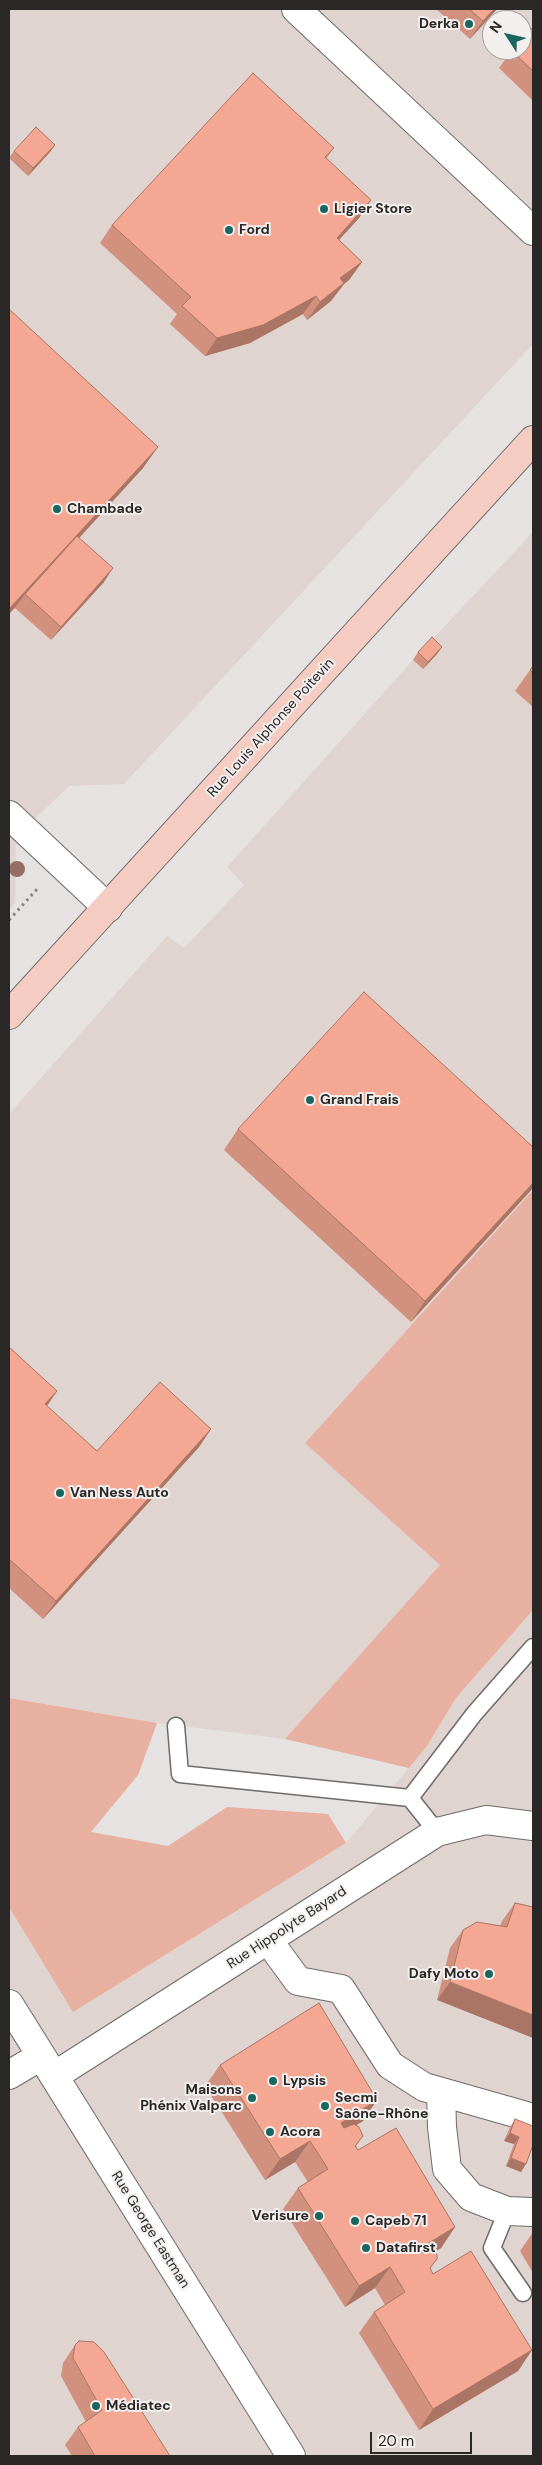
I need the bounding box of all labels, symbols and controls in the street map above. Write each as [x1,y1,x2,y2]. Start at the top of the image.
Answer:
north arrow [482,10,532,60]
place label: Derka [419,16,459,32]
marker: Derka [463,18,475,30]
text: N [485,18,506,36]
place label: Ligier Store [334,201,412,217]
marker: Ligier Store [318,203,330,215]
place label: Ford [239,222,270,238]
marker: Ford [223,224,235,236]
place label: Chambade [67,501,142,517]
marker: Chambade [51,503,63,515]
street label: Rue Louis Alphonse Poitevin [204,655,338,801]
place label: Grand Frais [320,1092,399,1108]
marker: Grand Frais [304,1094,316,1106]
place label: Van Ness Auto [70,1485,169,1501]
marker: Van Ness Auto [54,1487,66,1499]
street label: Rue Hippolyte Bayard [224,1883,350,1973]
place label: Dafy Moto [409,1966,479,1982]
marker: Dafy Moto [483,1968,495,1980]
place label: Lypsis [283,2073,326,2089]
marker: Lypsis [267,2075,279,2087]
place label: Maisons Phénix Valparc [140,2082,242,2114]
place label: Secmi Saône-Rhône [335,2090,428,2122]
marker: Maisons Phénix Valparc [246,2092,258,2104]
marker: Secmi Saône-Rhône [319,2100,331,2112]
place label: Acora [280,2124,321,2140]
marker: Acora [264,2126,276,2138]
street label: Rue George Eastman [107,2168,193,2292]
place label: Verisure [252,2208,309,2224]
marker: Verisure [313,2210,325,2222]
place label: Capeb 71 [365,2213,426,2229]
marker: Capeb 71 [349,2215,361,2227]
place label: Datafirst [376,2240,436,2256]
marker: Datafirst [360,2242,372,2254]
place label: Médiatec [106,2398,171,2414]
marker: Médiatec [90,2400,102,2412]
scale bar [372,2422,474,2454]
text: 20 m [378,2431,414,2451]

